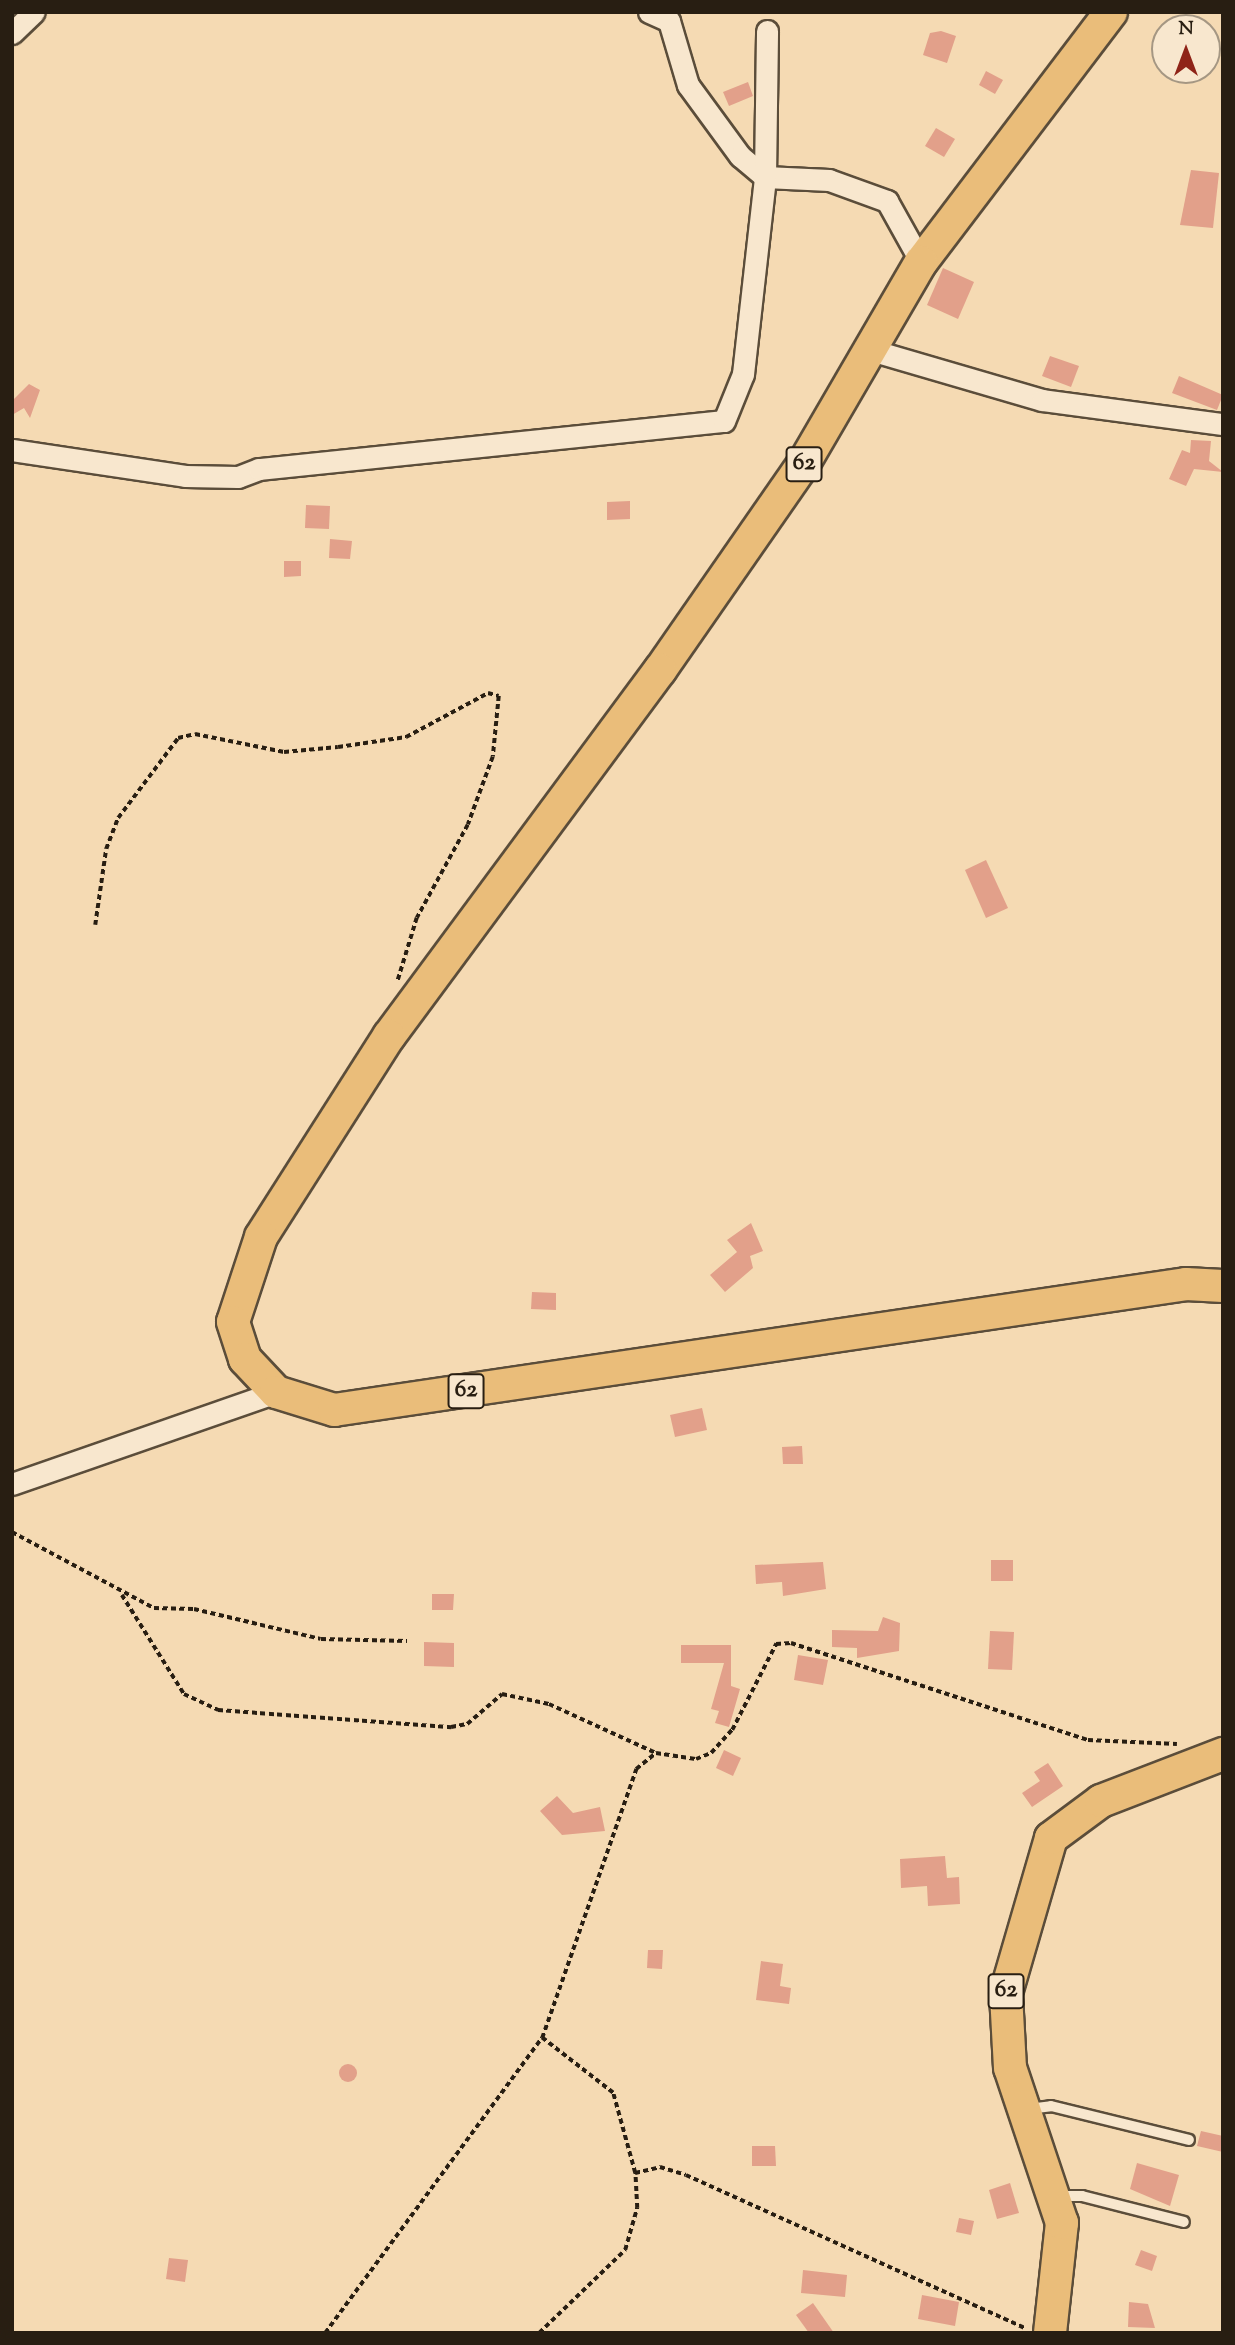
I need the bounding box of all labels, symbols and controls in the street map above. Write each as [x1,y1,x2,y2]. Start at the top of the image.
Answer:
north arrow [1151,14,1221,84]
text: N [1178,16,1194,43]
road number: 62 [785,444,823,485]
road number: 62 [447,1371,485,1412]
road number: 62 [987,1970,1025,2012]

